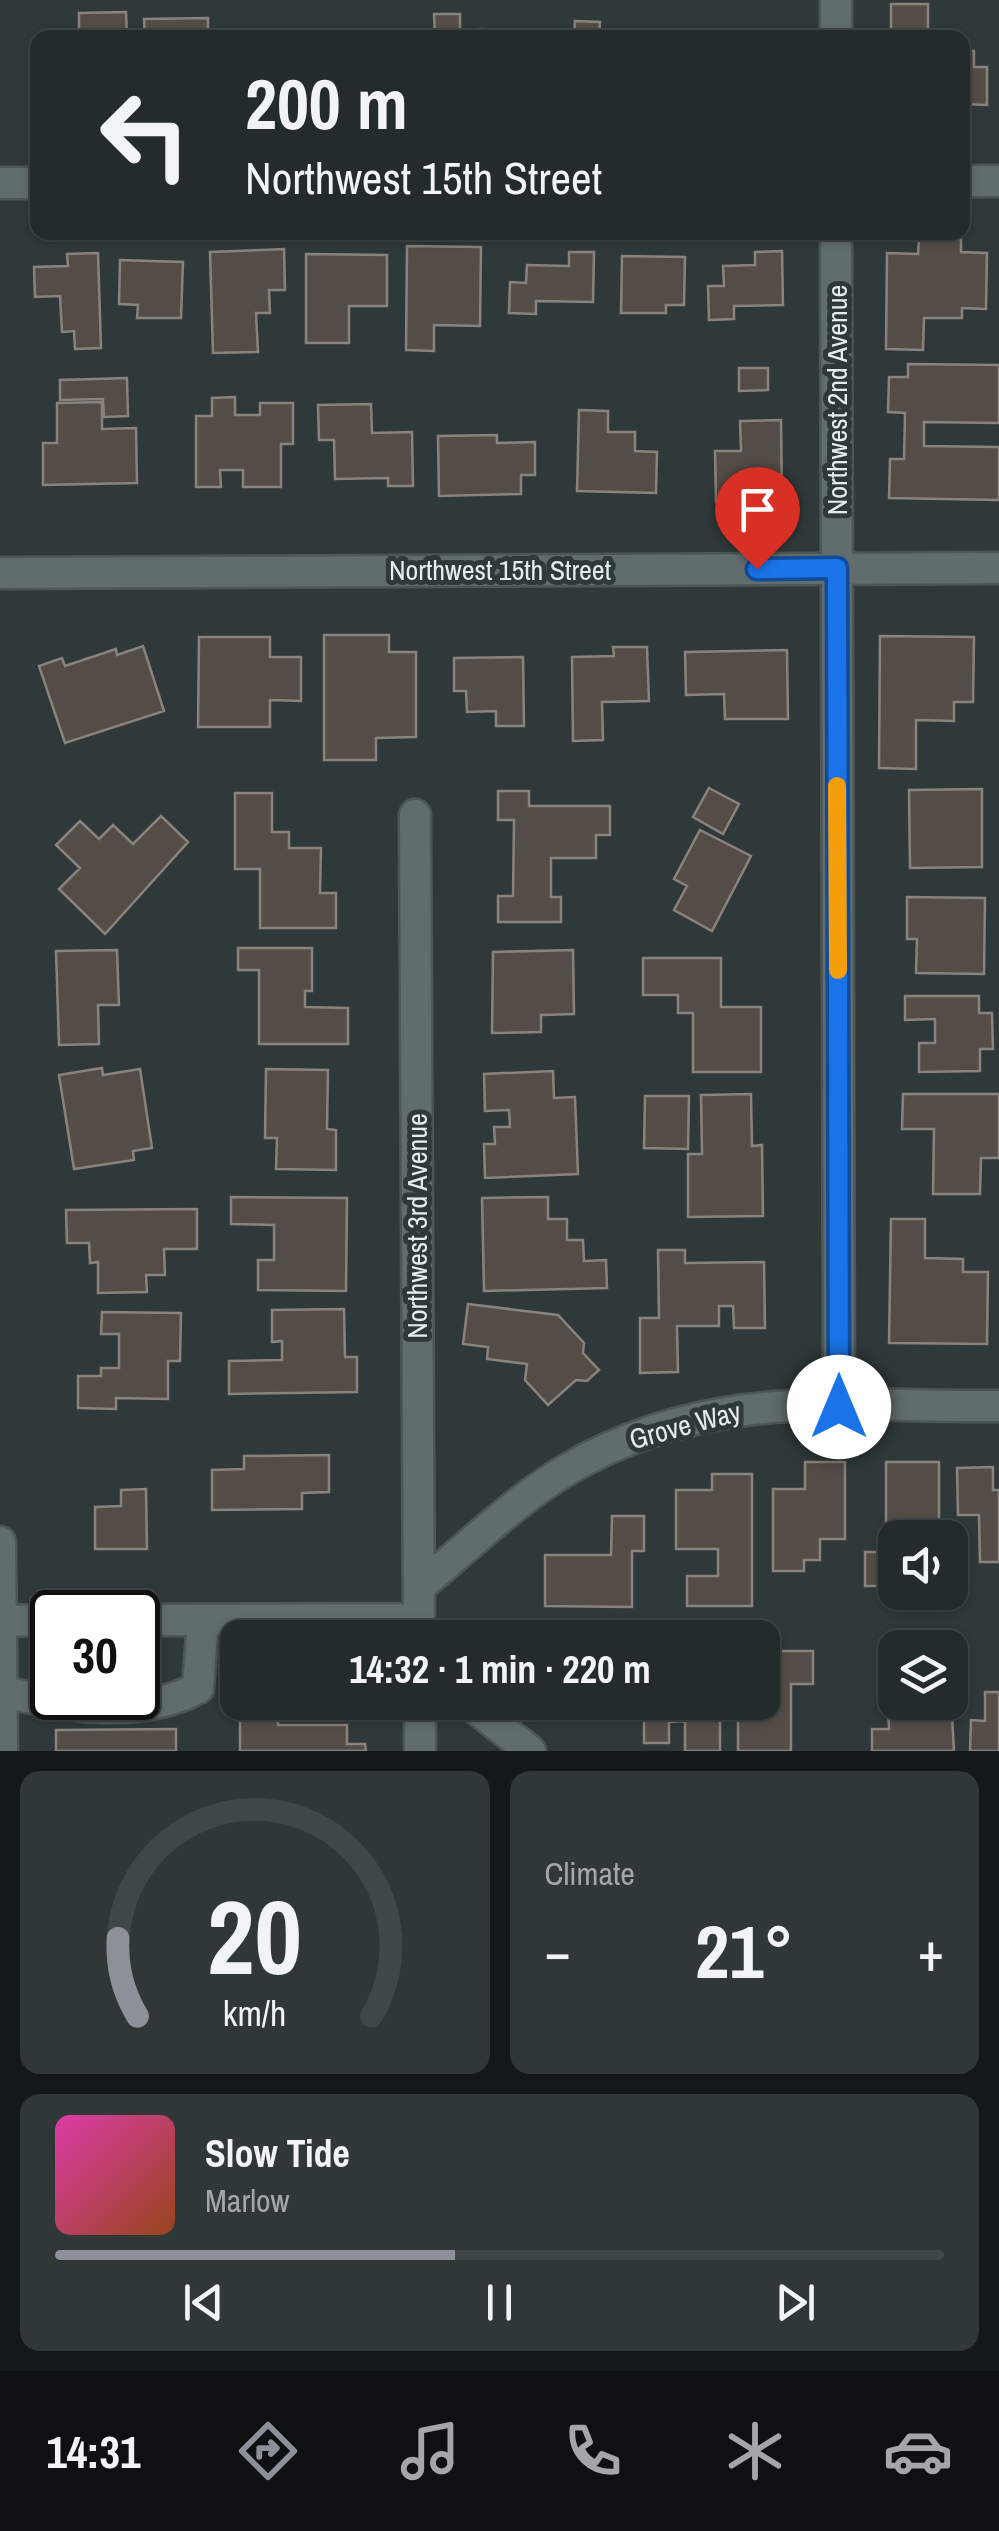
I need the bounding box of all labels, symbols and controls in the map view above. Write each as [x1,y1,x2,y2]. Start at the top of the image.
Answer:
text: 200 m [245,57,408,151]
icon: left [80,70,210,200]
text: Northwest 15th Street [245,147,602,208]
street label: Northwest 2nd Avenue [818,285,856,515]
pin [715,467,800,570]
icon: arrive [730,482,785,537]
street label: Northwest 15th Street [389,551,611,589]
street label: Northwest 3rd Avenue [398,1113,436,1339]
position arrow [787,1355,891,1459]
street label: Grove Way [625,1392,745,1458]
map controls [878,1520,968,1720]
button: sound [878,1520,968,1610]
speed limit sign: 30 [30,1590,160,1720]
button: layers [878,1630,968,1720]
text: 14:32 · 1 min · 220 m [349,1644,651,1695]
text: Climate [545,1852,635,1895]
text: 20 [207,1866,302,2006]
text: 21° [695,1900,793,2001]
text: − [545,1914,571,1988]
text: + [918,1914,944,1988]
text: km/h [223,1989,287,2037]
text: Slow Tide [205,2128,350,2179]
text: Marlow [205,2179,290,2222]
icon: previous [176,2275,231,2330]
icon: pause [472,2275,527,2330]
icon: next [768,2275,823,2330]
icon: directions [233,2416,303,2486]
icon: music [395,2416,465,2486]
icon: phone [558,2416,628,2486]
icon: climate [720,2416,790,2486]
icon: car [883,2416,953,2486]
text: 14:31 [46,2421,141,2482]

